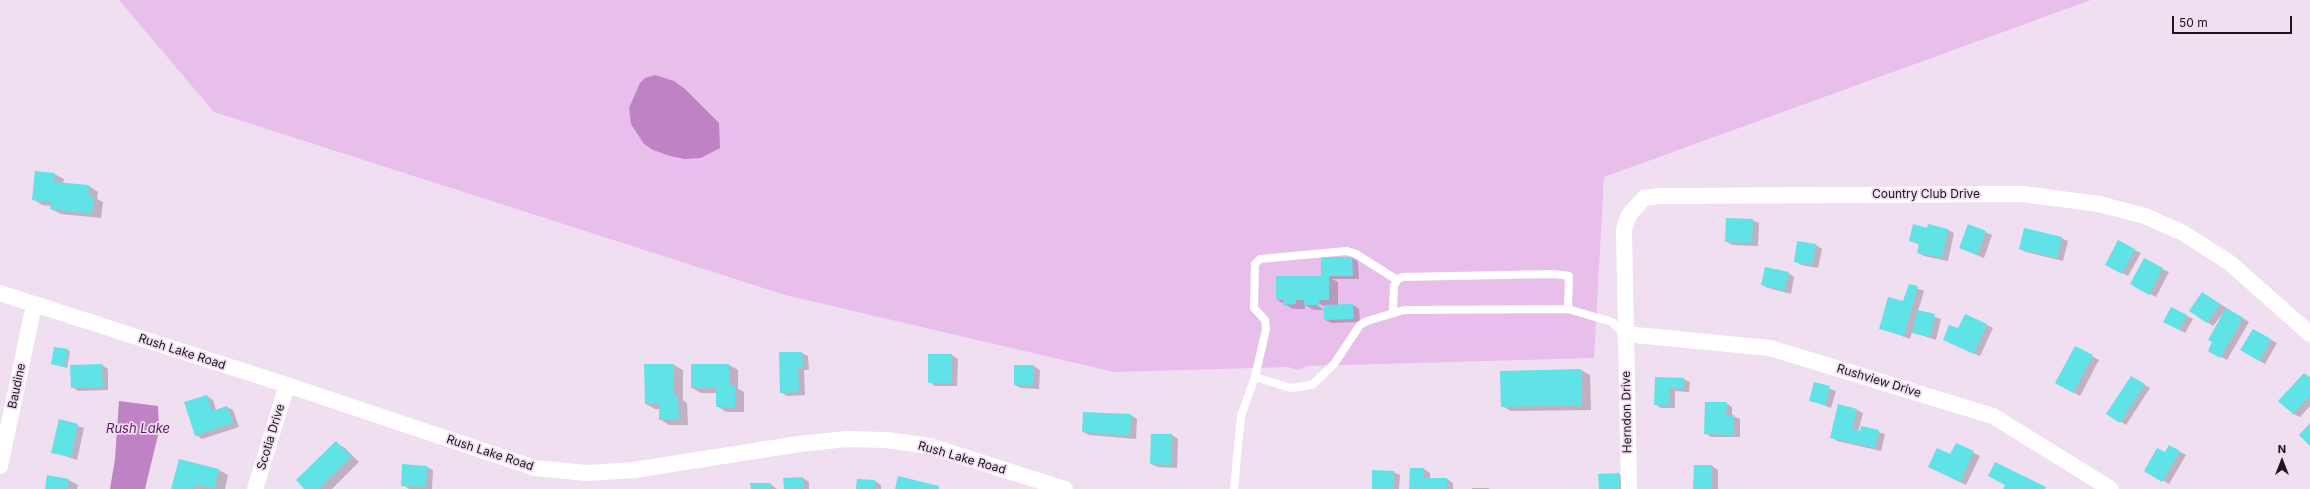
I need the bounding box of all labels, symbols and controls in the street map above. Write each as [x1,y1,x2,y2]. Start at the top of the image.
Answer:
scale bar [2174,8,2294,34]
text: 50 m [2179,15,2208,30]
street label: Country Club Drive [1872,187,1980,201]
street label: Rush Lake Road [137,331,227,373]
street label: Rushview Drive [1835,361,1923,401]
street label: Baudine [5,362,29,410]
street label: Herndon Drive [1619,371,1635,453]
street label: Scotia Drive [254,402,288,472]
water label: Rush Lake [106,421,170,437]
street label: Rush Lake Road [445,432,535,474]
street label: Rush Lake Road [916,439,1008,477]
north arrow [2262,441,2302,481]
text: N [2278,442,2286,456]

